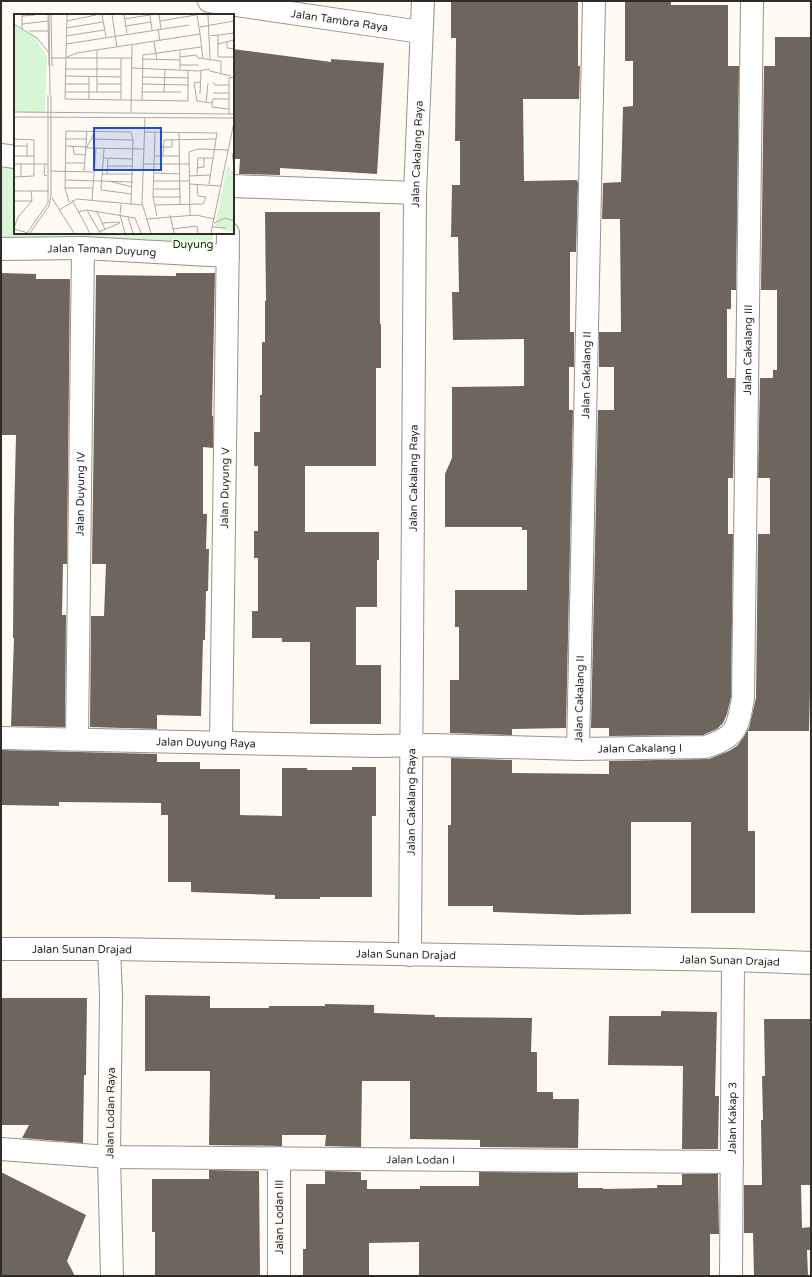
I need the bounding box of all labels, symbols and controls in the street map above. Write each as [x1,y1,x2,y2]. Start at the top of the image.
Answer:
street label: Jalan Tambra Raya [290,7,389,34]
inset map [14,14,234,234]
street label: Jalan Cakalang Raya [409,100,426,208]
park label: Duyung [172,238,214,251]
street label: Jalan Taman Duyung [47,242,157,259]
street label: Jalan Cakalang III [741,305,755,395]
street label: Jalan Cakalang II [579,331,594,419]
street label: Jalan Cakalang Raya [407,424,420,532]
street label: Jalan Duyung V [218,447,232,529]
street label: Jalan Duyung IV [73,451,88,536]
street label: Jalan Cakalang II [572,655,587,743]
street label: Jalan Duyung Raya [156,735,256,750]
street label: Jalan Cakalang I [598,741,682,756]
street label: Jalan Cakalang Raya [405,748,418,856]
street label: Jalan Sunan Drajad [32,943,132,956]
street label: Jalan Sunan Drajad [356,947,456,962]
street label: Jalan Sunan Drajad [680,953,780,969]
street label: Jalan Lodan Raya [103,1067,118,1159]
street label: Jalan Kakap 3 [726,1082,739,1154]
street label: Jalan Lodan I [386,1153,455,1167]
street label: Jalan Lodan III [273,1180,286,1254]

